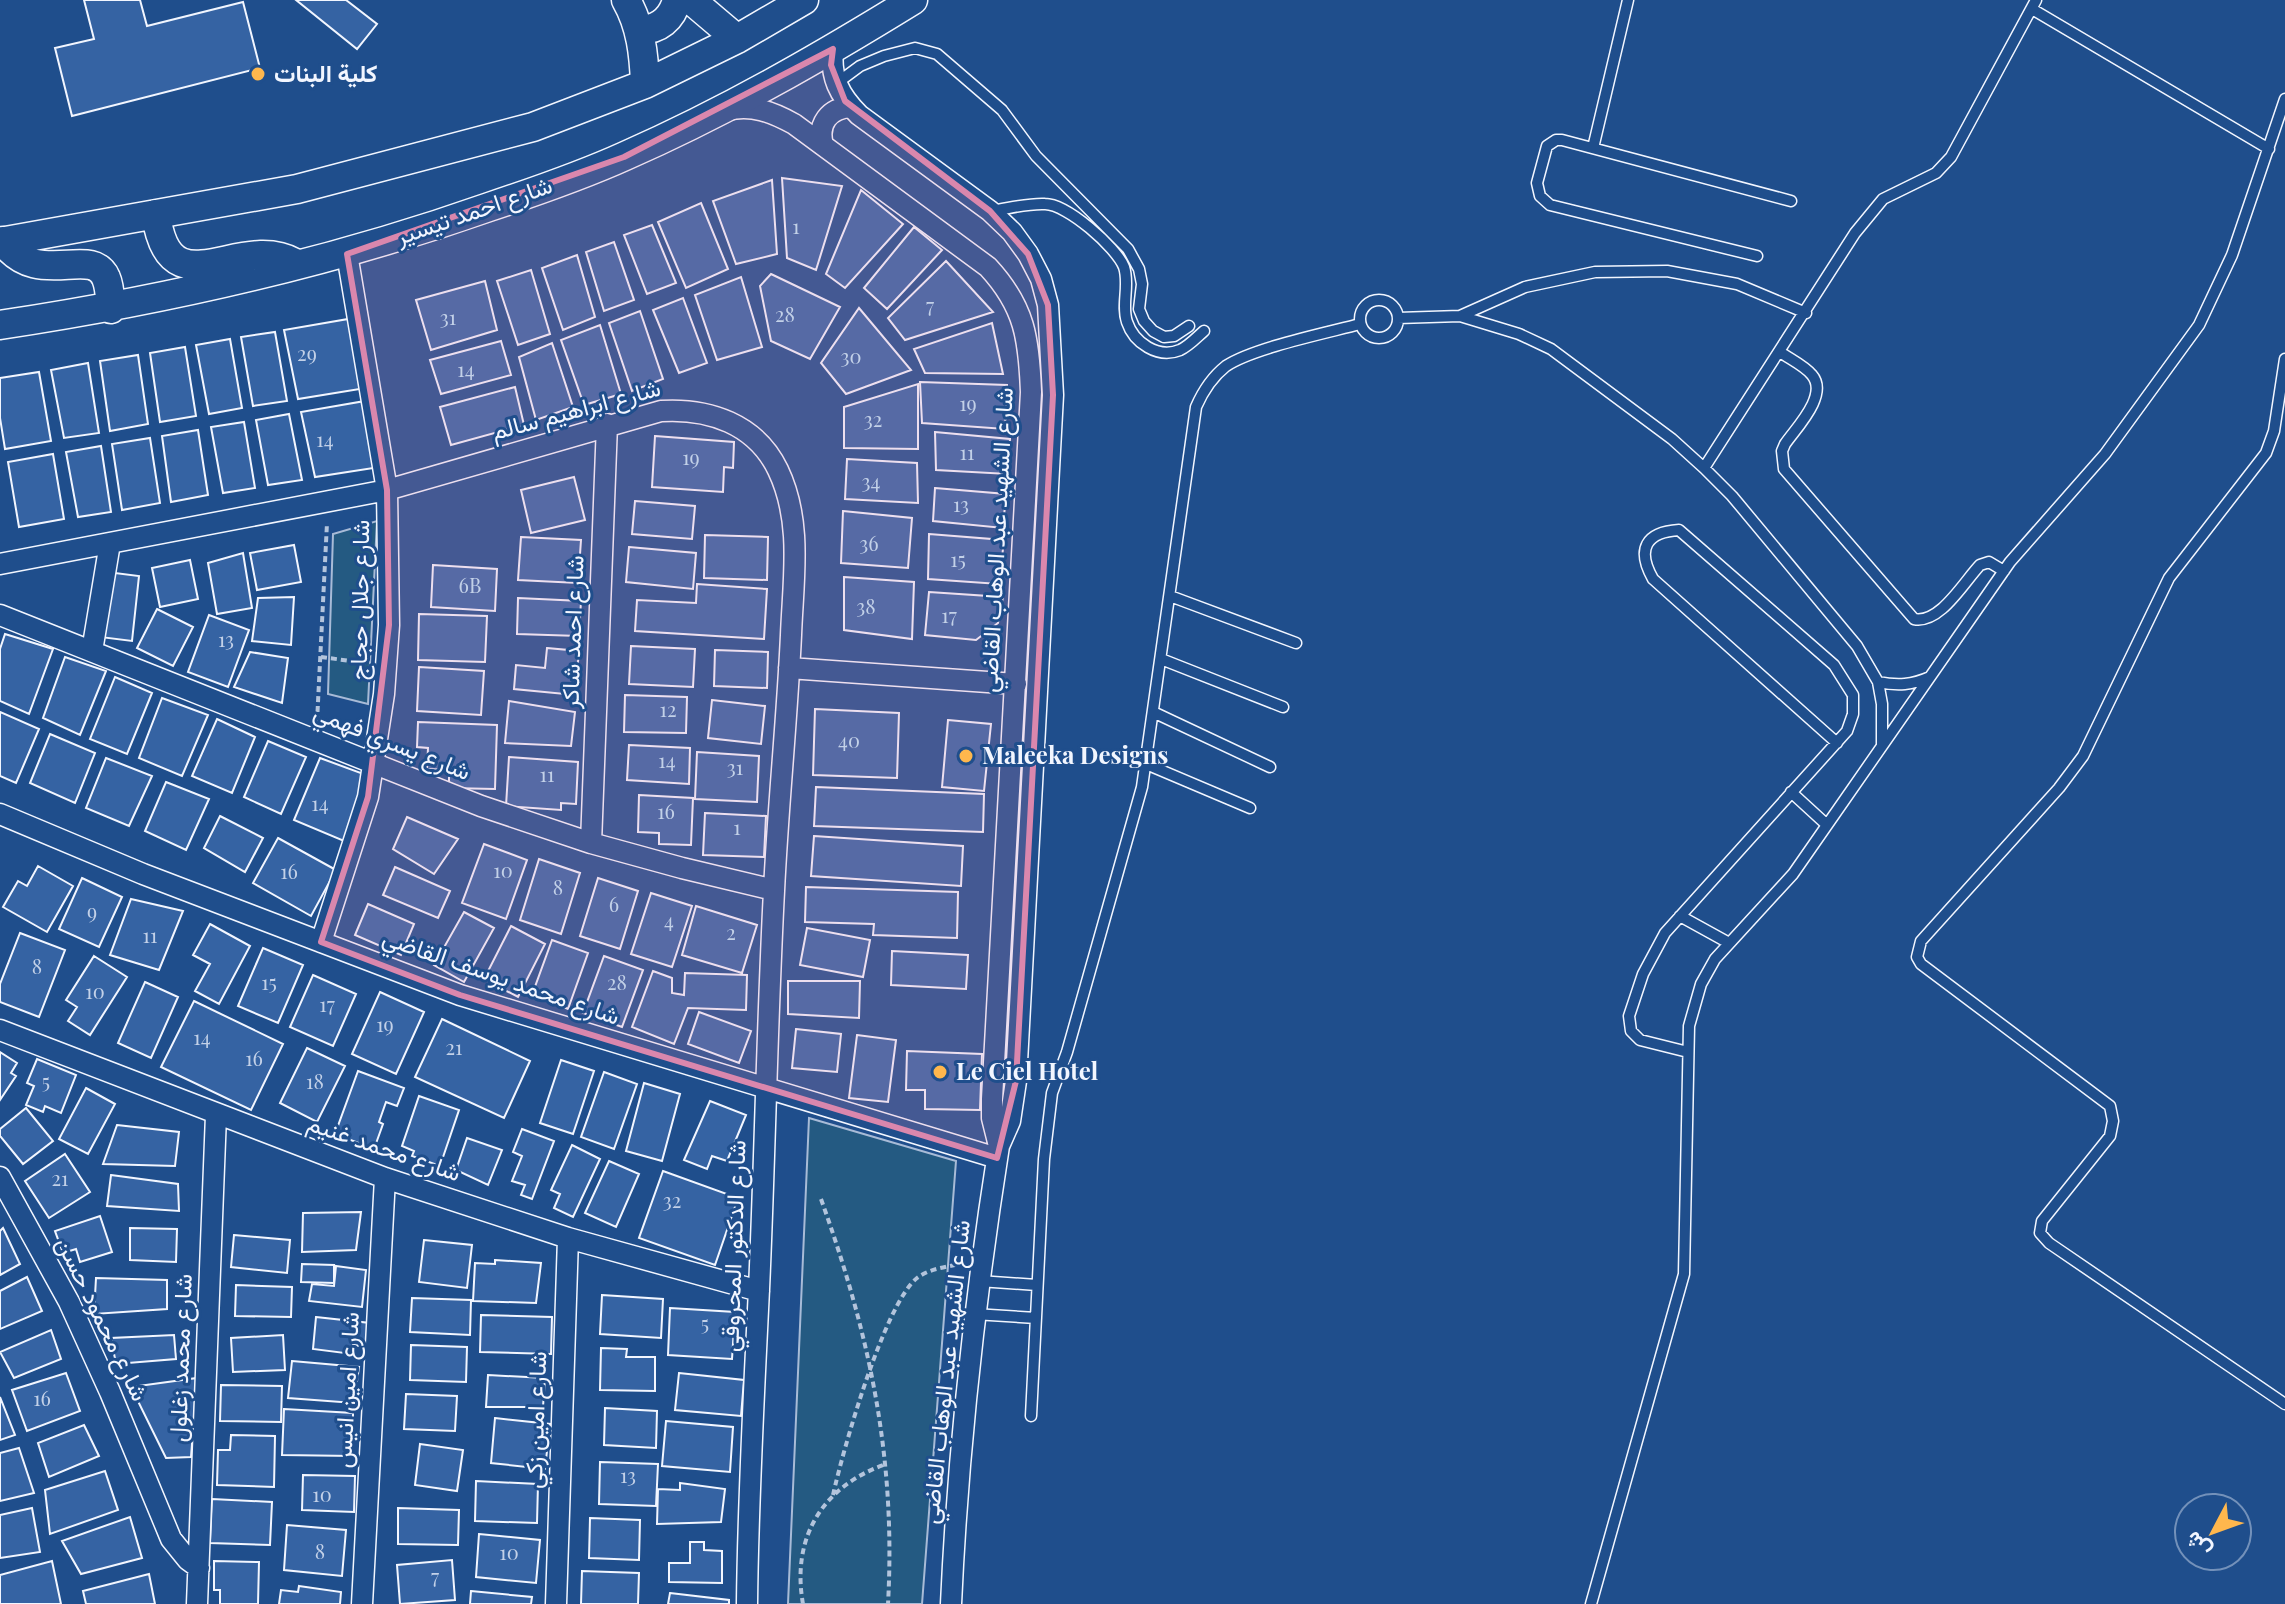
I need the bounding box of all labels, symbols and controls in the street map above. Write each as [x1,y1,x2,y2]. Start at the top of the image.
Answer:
place label: كلية البنات [274,56,378,88]
marker: كلية البنات [249,65,267,83]
street label: شارع احمد تيسير [390,167,557,253]
house number: 1 [792,212,800,239]
house number: 7 [926,291,934,318]
house number: 28 [775,300,795,327]
house number: 31 [440,303,456,330]
house number: 29 [297,339,317,366]
house number: 30 [840,342,862,369]
house number: 14 [457,355,475,382]
street label: شارع ابراهيم سالم [487,370,664,448]
street label: شارع الشهيد عبد الوهاب القاضي [971,387,1024,693]
house number: 19 [959,389,977,416]
house number: 32 [864,405,882,432]
house number: 14 [316,425,334,452]
house number: 11 [960,438,974,465]
house number: 19 [682,443,700,470]
house number: 34 [862,467,881,494]
house number: 13 [953,490,969,517]
street label: شارع جلال حجاج [341,519,377,681]
house number: 36 [859,529,879,556]
house number: 15 [950,545,966,572]
street label: شارع احمد شاكر [552,555,592,710]
house number: 6B [459,571,481,598]
house number: 38 [856,592,876,619]
house number: 17 [941,601,957,628]
house number: 13 [218,625,234,652]
street label: شارع يسري فهمي [308,694,476,791]
house number: 12 [660,695,676,722]
house number: 40 [838,726,860,753]
place label: Maleeka Designs [982,738,1168,770]
house number: 14 [658,746,676,773]
marker: Maleeka Designs [957,747,975,765]
house number: 31 [727,753,743,780]
house number: 11 [540,760,554,787]
house number: 14 [311,789,329,816]
house number: 16 [657,797,675,824]
house number: 1 [733,813,741,840]
house number: 10 [493,856,513,883]
house number: 16 [280,857,298,884]
house number: 8 [553,873,563,900]
house number: 6 [609,890,619,917]
house number: 9 [87,897,97,924]
house number: 4 [664,906,674,933]
house number: 2 [726,918,736,945]
street label: شارع محمد يوسف القاضي [377,919,625,1035]
house number: 11 [143,921,157,948]
house number: 8 [32,952,42,979]
house number: 15 [261,968,277,995]
house number: 28 [607,968,627,995]
house number: 10 [85,977,105,1004]
house number: 17 [319,990,335,1017]
house number: 19 [376,1010,394,1037]
house number: 14 [193,1023,211,1050]
house number: 21 [446,1033,462,1060]
house number: 16 [245,1044,263,1071]
place label: Le Ciel Hotel [956,1054,1099,1086]
marker: Le Ciel Hotel [931,1063,949,1081]
house number: 5 [42,1067,50,1094]
house number: 18 [306,1067,324,1094]
street label: شارع محمد غنيم [303,1105,466,1189]
street label: شارع الدكتور المحروقي [712,1139,757,1353]
house number: 21 [52,1164,68,1191]
house number: 32 [663,1186,681,1213]
street label: شارع الشهيد عبد الوهاب القاضي [912,1218,981,1526]
street label: شارع محمود حسن [48,1231,157,1406]
street label: شارع محمد زغلول [160,1273,200,1443]
house number: 5 [701,1309,709,1336]
street label: شارع امين انيس [325,1311,367,1469]
street label: شارع امين زكي [516,1351,557,1489]
house number: 16 [33,1384,51,1411]
house number: 13 [620,1461,636,1488]
house number: 10 [312,1480,332,1507]
north arrow [2173,1492,2253,1572]
text: ش [2177,1526,2217,1566]
house number: 8 [315,1537,325,1564]
house number: 10 [499,1538,519,1565]
house number: 7 [431,1562,439,1589]

